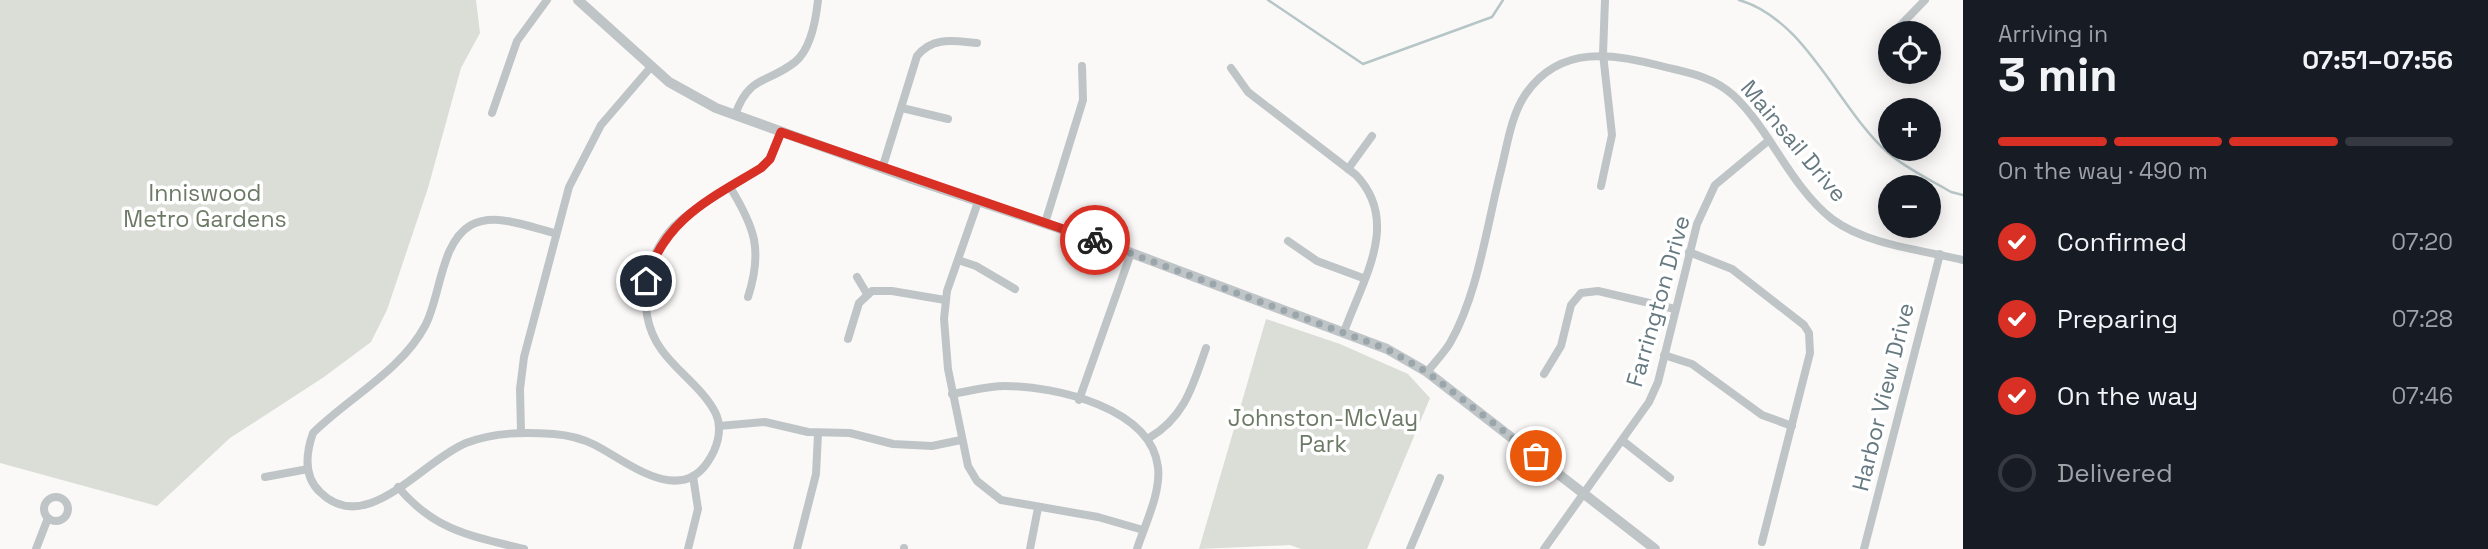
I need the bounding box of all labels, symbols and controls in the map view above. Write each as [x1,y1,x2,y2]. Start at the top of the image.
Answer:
text: Arriving in [1998,19,2108,49]
map controls [1878,21,1941,238]
button: locate [1878,21,1941,84]
text: 07:51–07:56 [2302,43,2453,77]
text: 3 min [1998,46,2118,104]
street label: Mainsail Drive [1734,74,1854,208]
button: + [1878,98,1941,161]
text: On the way · 490 m [1998,156,2208,186]
button: − [1878,175,1941,238]
park label: Inniswood Metro Gardens [123,178,287,234]
courier [1060,205,1130,275]
street label: Farrington Drive [1619,212,1697,390]
icon: bike [1076,221,1114,259]
icon: check [1998,223,2036,261]
text: Confirmed [2057,225,2187,259]
text: 07:20 [2391,227,2453,257]
pin [616,251,676,311]
icon: home [627,262,665,300]
street label: Harbor View Drive [1845,300,1921,494]
icon: check [1998,300,2036,338]
text: Preparing [2057,302,2178,336]
text: 07:28 [2392,304,2453,334]
icon: check [1998,377,2036,415]
text: On the way [2057,379,2198,413]
text: 07:46 [2391,381,2453,411]
park label: Johnston-McVay Park [1228,403,1418,459]
pin [1506,426,1566,486]
icon: bag [1517,437,1555,475]
text: Delivered [2057,456,2173,490]

